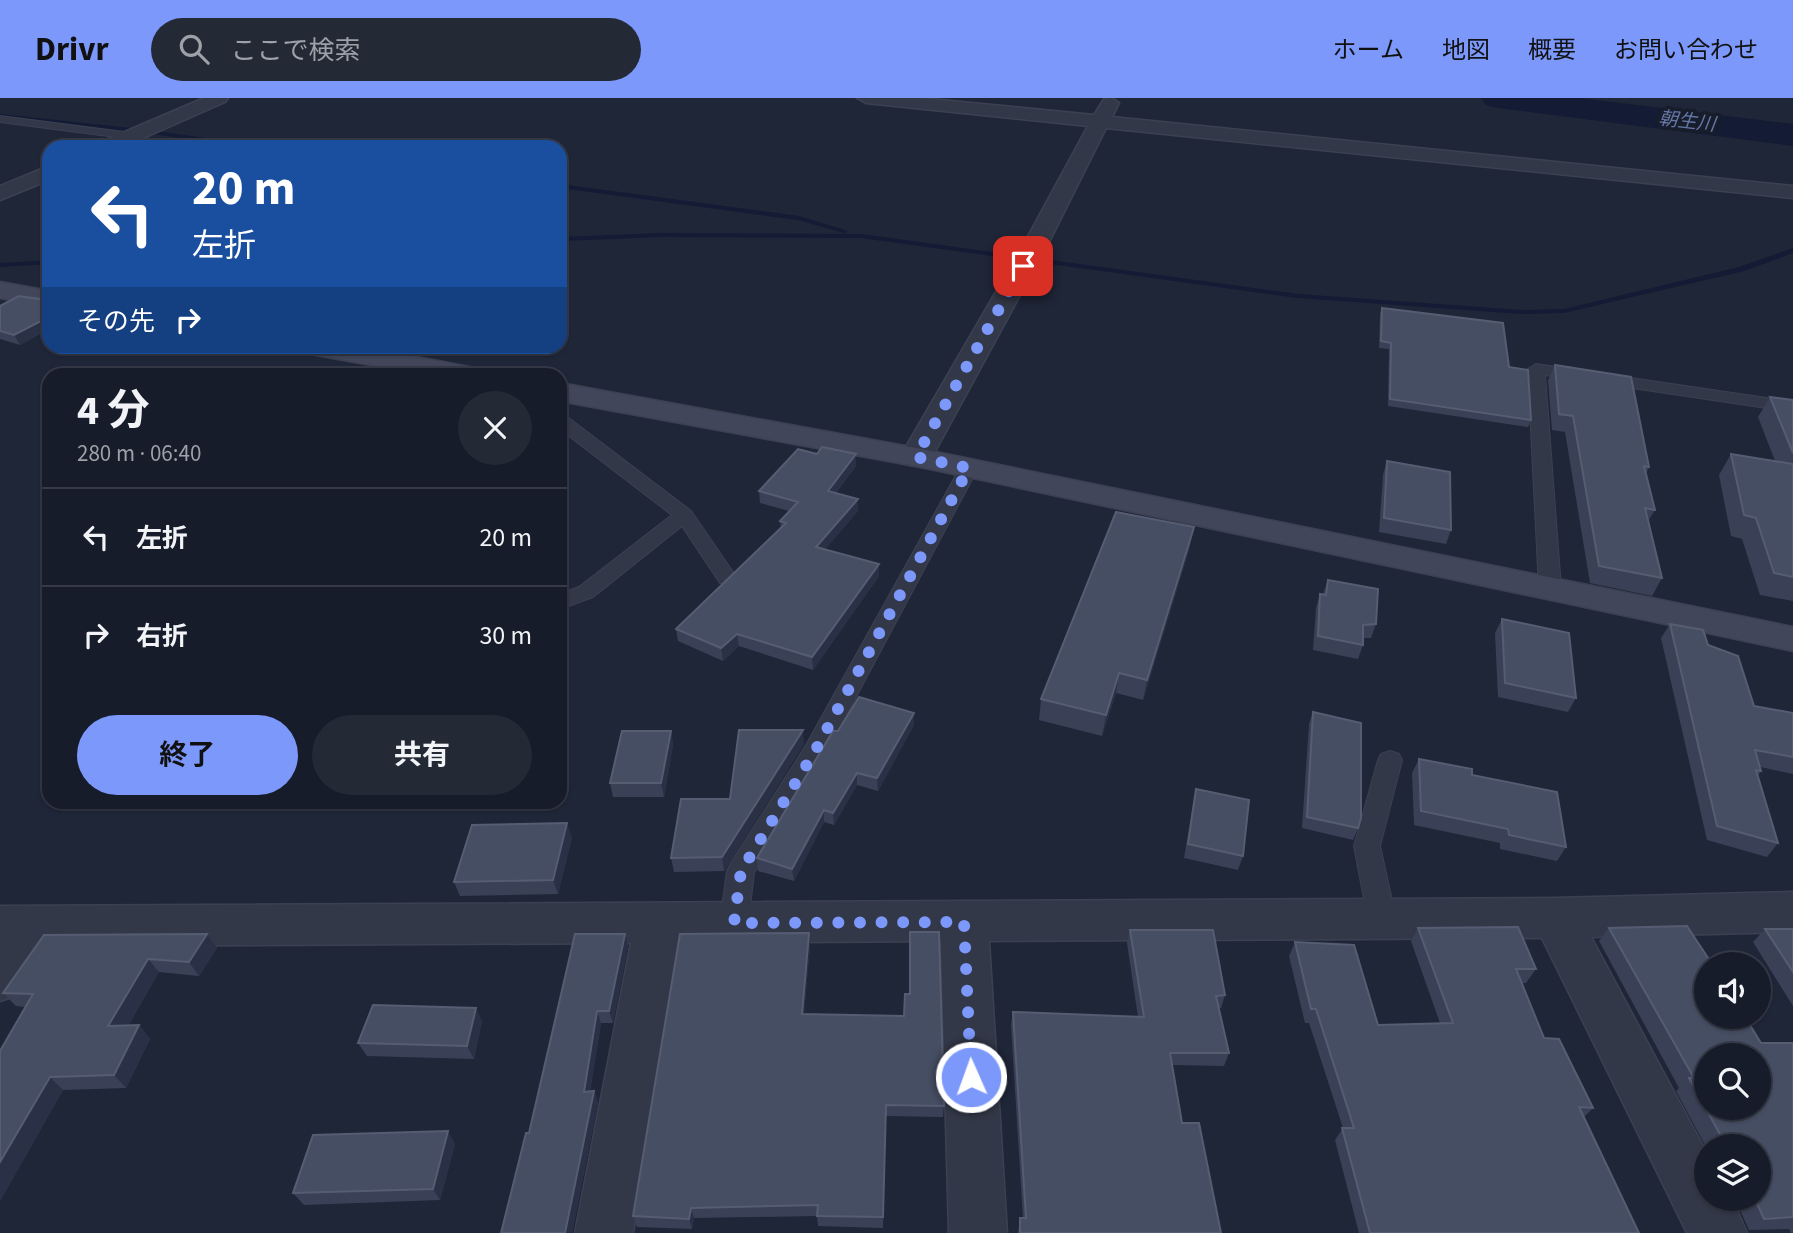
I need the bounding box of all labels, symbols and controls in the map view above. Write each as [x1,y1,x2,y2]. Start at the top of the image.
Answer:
search box [151,18,641,81]
text: Drivr [35,26,109,73]
icon: search [175,30,213,68]
text: ここで検索 [231,32,361,69]
text: ホーム [1333,33,1404,68]
text: 地図 [1442,33,1490,68]
text: 概要 [1528,33,1576,68]
text: お問い合わせ [1614,33,1758,68]
water label: 朝生川 [1657,105,1719,139]
text: 20 m [192,154,296,224]
icon: left [77,168,168,259]
text: 左折 [192,223,256,269]
pin [993,236,1053,296]
icon: arrive [1004,247,1042,285]
icon: right [169,301,207,339]
text: その先 [77,303,155,340]
text: 4 分 [77,381,150,441]
button: close [458,391,532,465]
text: 280 m · 06:40 [77,437,201,470]
icon: left [77,518,115,556]
text: 20 m [479,519,532,556]
text: 左折 [136,520,188,557]
icon: right [77,616,115,654]
text: 30 m [479,617,532,654]
text: 右折 [136,618,188,655]
button: 終了 [77,715,298,795]
button: 共有 [312,715,532,795]
map controls [1694,952,1771,1211]
button: sound [1694,952,1771,1029]
position arrow [934,1040,1008,1114]
button: search [1694,1043,1771,1120]
button: layers [1694,1134,1771,1211]

